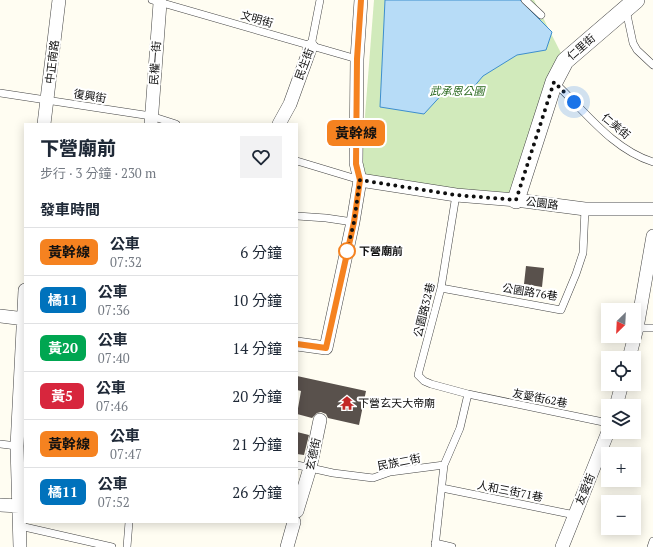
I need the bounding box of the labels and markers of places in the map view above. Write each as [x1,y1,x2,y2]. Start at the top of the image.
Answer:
marker: 下營廟前 [338,242,356,260]
place label: 下營廟前 [359,244,403,258]
temple icon: 下營玄天大帝廟 [339,395,355,411]
place label: 下營玄天大帝廟 [358,396,435,410]

